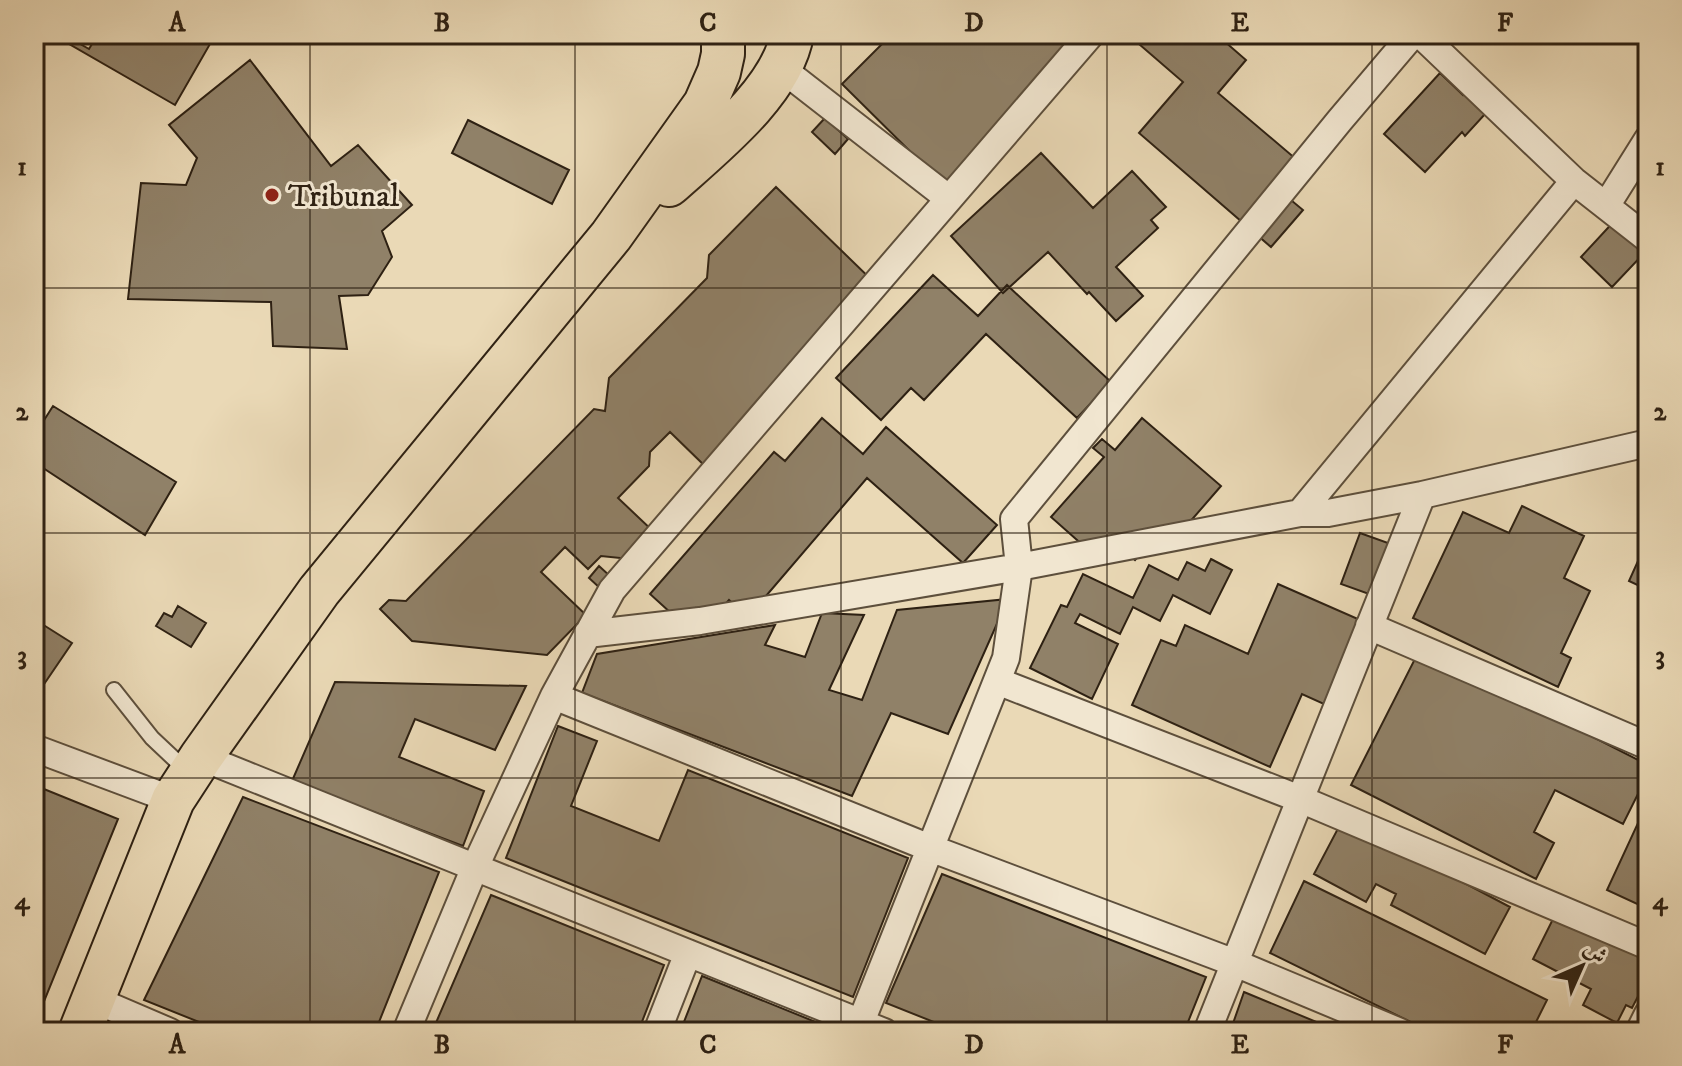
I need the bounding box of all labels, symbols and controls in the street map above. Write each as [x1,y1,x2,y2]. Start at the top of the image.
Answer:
text: A [168,7,187,40]
text: B [434,7,450,40]
text: C [699,7,717,40]
text: D [964,7,984,40]
text: E [1231,7,1249,40]
text: F [1497,7,1514,40]
text: 1 [17,151,27,184]
text: 1 [1655,151,1665,184]
place label: Tribunal [288,177,400,217]
marker: Tribunal [263,186,281,204]
text: 2 [16,396,30,429]
text: 2 [1654,396,1668,429]
text: 3 [17,640,27,673]
text: 3 [1655,640,1665,673]
text: 4 [15,885,31,918]
text: 4 [1653,885,1669,918]
north arrow [1542,926,1622,1006]
text: ش [1578,936,1612,970]
text: A [168,1029,187,1062]
text: B [434,1029,450,1062]
text: C [699,1029,717,1062]
text: D [964,1029,984,1062]
text: E [1231,1029,1249,1062]
text: F [1497,1029,1514,1062]

